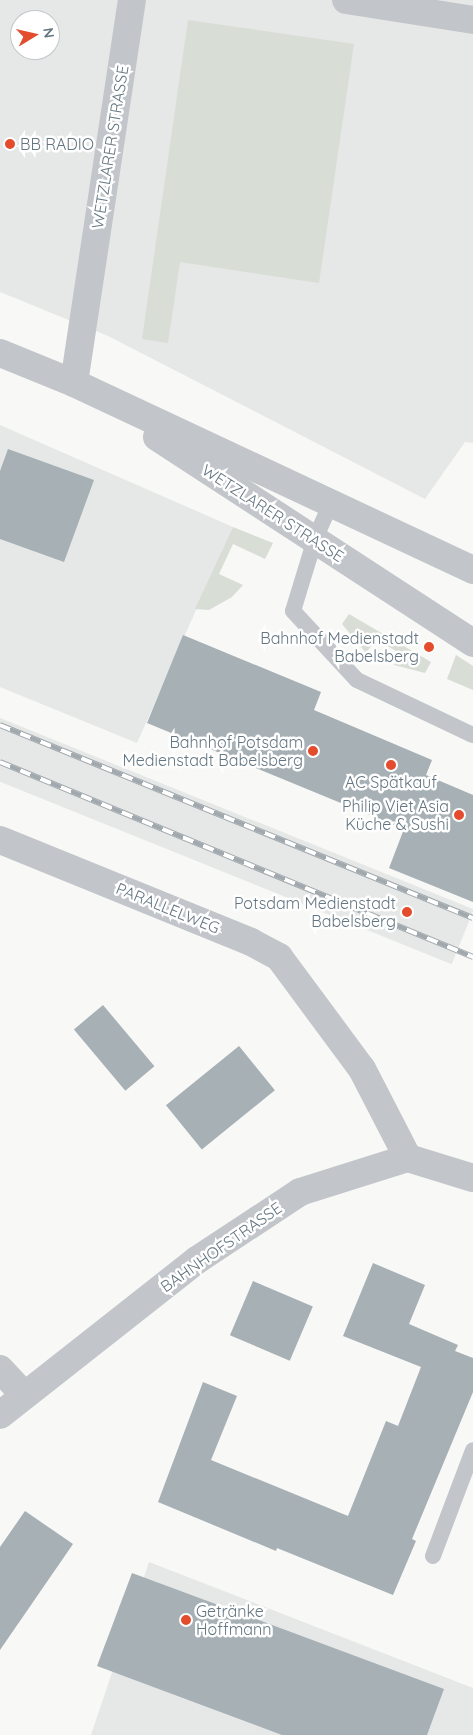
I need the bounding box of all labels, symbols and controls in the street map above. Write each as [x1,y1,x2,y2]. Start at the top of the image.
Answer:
north arrow [10,10,60,60]
text: N [39,26,59,39]
street label: WETZLARER STRASSE [88,64,132,230]
place label: BB RADIO [20,134,94,154]
marker: BB RADIO [4,138,16,150]
street label: WETZLARER STRASSE [199,460,347,566]
place label: Bahnhof Medienstadt Babelsberg [260,628,419,666]
marker: Bahnhof Medienstadt Babelsberg [423,641,435,653]
place label: Bahnhof Potsdam Medienstadt Babelsberg [123,732,303,770]
marker: Bahnhof Potsdam Medienstadt Babelsberg [307,745,319,757]
marker: AC Spätkauf [385,759,397,771]
place label: AC Spätkauf [345,772,437,792]
place label: Philip Viet Asia Küche & Sushi [342,796,449,834]
marker: Philip Viet Asia Küche & Sushi [453,809,465,821]
street label: PARALLELWEG [113,878,223,938]
place label: Potsdam Medienstadt Babelsberg [234,893,396,931]
marker: Potsdam Medienstadt Babelsberg [400,905,414,919]
street label: BAHNHOFSTRASSE [157,1198,285,1296]
place label: Getränke Hoffmann [196,1601,271,1639]
marker: Getränke Hoffmann [180,1614,192,1626]

